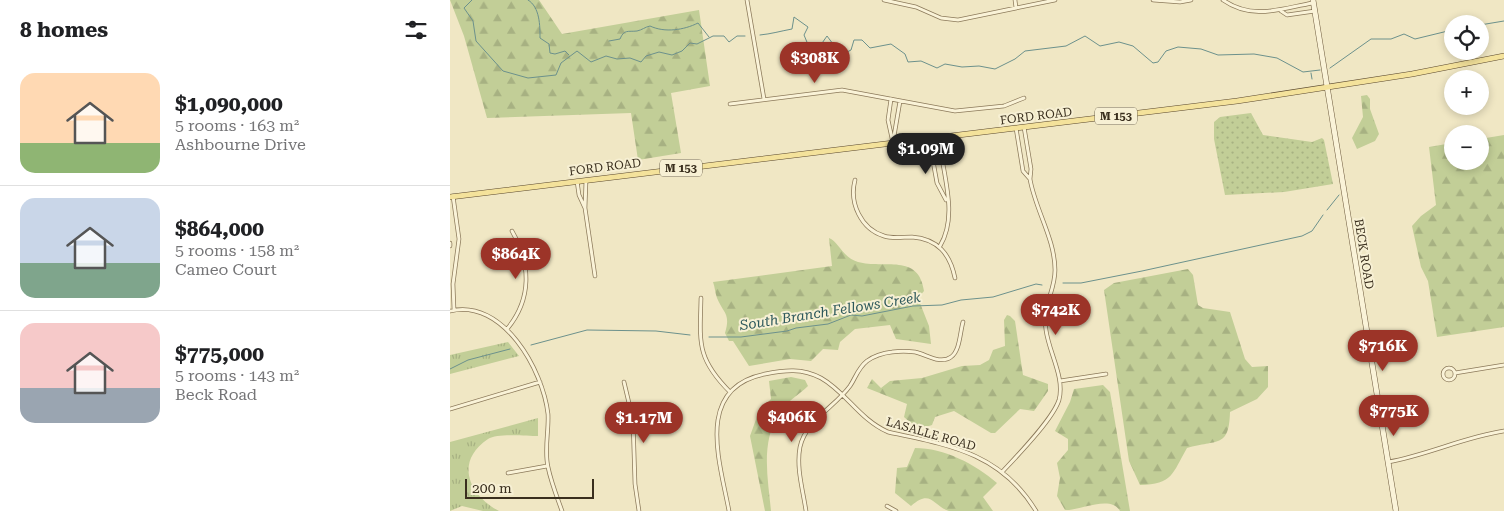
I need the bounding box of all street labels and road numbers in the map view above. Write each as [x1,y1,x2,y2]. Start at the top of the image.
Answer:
street label: FORD ROAD [999,105,1073,127]
road number: M 153 [1095,108,1137,124]
street label: FORD ROAD [568,156,642,178]
road number: M 153 [660,160,702,177]
street label: BECK ROAD [1352,218,1376,290]
street label: LASALLE ROAD [885,414,977,454]

